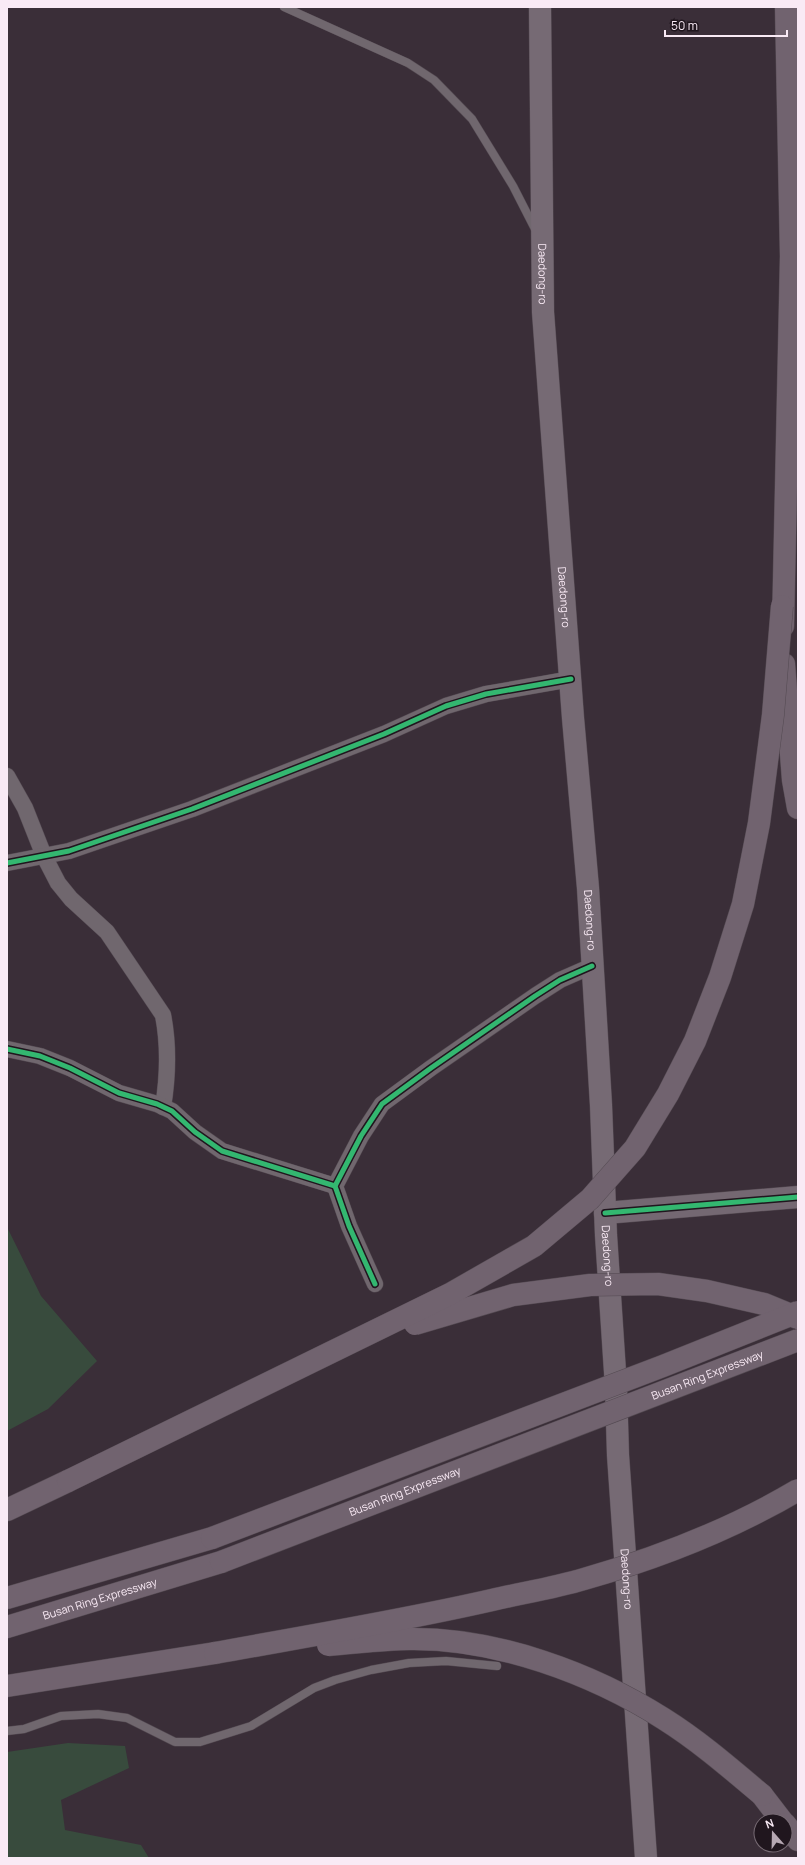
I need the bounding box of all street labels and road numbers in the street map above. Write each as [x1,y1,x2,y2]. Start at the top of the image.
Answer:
street label: Daedong-ro [535,243,551,305]
street label: Daedong-ro [555,566,574,629]
street label: Daedong-ro [581,889,600,952]
street label: Daedong-ro [599,1225,617,1287]
street label: Busan Ring Expressway [649,1346,765,1403]
street label: Busan Ring Expressway [347,1462,463,1519]
street label: Daedong-ro [618,1548,637,1611]
street label: Busan Ring Expressway [41,1574,159,1623]

